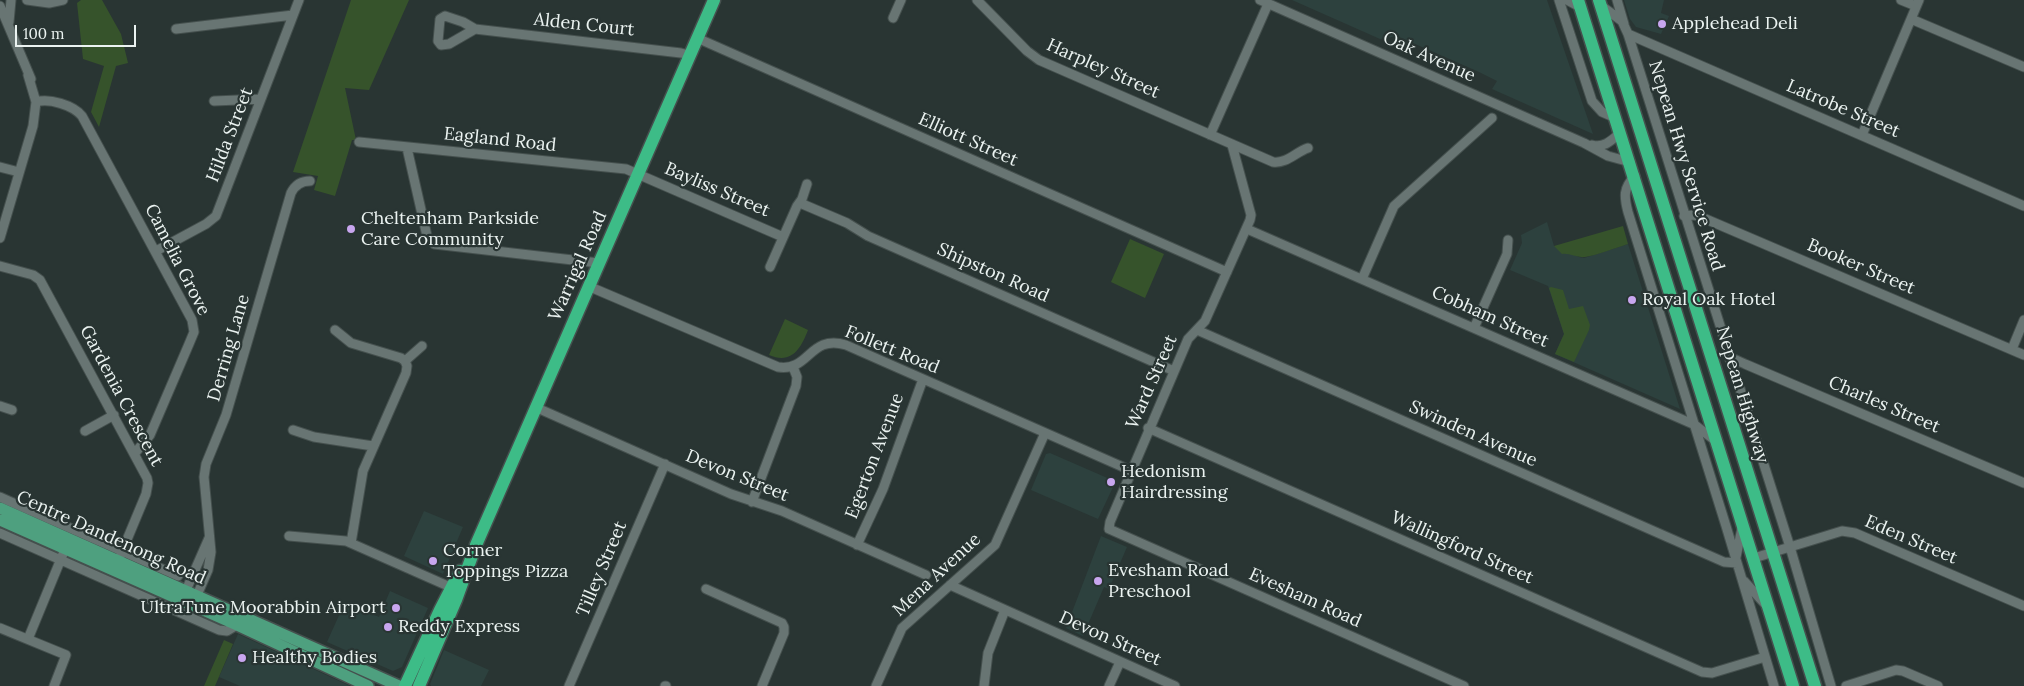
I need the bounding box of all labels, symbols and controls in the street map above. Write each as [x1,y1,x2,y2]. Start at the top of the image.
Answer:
street label: Alden Court [533,9,635,41]
place label: Applehead Deli [1672,13,1798,35]
scale bar [18,15,139,47]
marker: Applehead Deli [1656,18,1668,30]
text: 100 m [23,24,64,43]
street label: Oak Avenue [1379,27,1479,87]
street label: Harpley Street [1043,34,1163,104]
street label: Nepean Hwy Service Road [1644,58,1728,274]
street label: Latrobe Street [1783,75,1903,143]
street label: Hilda Street [202,85,258,185]
street label: Elliott Street [915,108,1021,172]
street label: Eagland Road [443,123,557,157]
street label: Bayliss Street [661,158,773,222]
street label: Camelia Grove [140,201,214,319]
place label: Cheltenham Parkside Care Community [361,208,539,250]
street label: Warrigal Road [544,208,612,324]
marker: Cheltenham Parkside Care Community [345,223,357,235]
street label: Booker Street [1804,235,1918,299]
street label: Shipston Road [934,239,1052,307]
street label: Cobham Street [1428,282,1552,352]
place label: Royal Oak Hotel [1642,289,1776,311]
street label: Derring Lane [203,292,255,404]
marker: Royal Oak Hotel [1626,294,1638,306]
street label: Follett Road [842,321,942,379]
street label: Gardenia Crescent [75,322,167,470]
street label: Nepean Highway [1711,324,1773,466]
street label: Ward Street [1122,332,1182,432]
street label: Charles Street [1825,372,1943,438]
street label: Egerton Avenue [841,390,909,522]
street label: Swinden Avenue [1406,396,1540,472]
street label: Devon Street [682,446,792,506]
place label: Hedonism Hairdressing [1121,461,1228,504]
marker: Hedonism Hairdressing [1105,476,1117,488]
street label: Centre Dandenong Road [13,486,209,590]
street label: Wallingford Street [1387,507,1537,589]
street label: Eden Street [1861,511,1961,569]
street label: Tilley Street [572,518,632,620]
street label: Mena Avenue [889,529,985,621]
place label: Corner Toppings Pizza [443,540,568,582]
marker: Corner Toppings Pizza [427,555,439,567]
place label: Evesham Road Preschool [1108,560,1229,602]
street label: Evesham Road [1245,564,1365,632]
marker: Evesham Road Preschool [1092,575,1104,587]
place label: UltraTune Moorabbin Airport [141,597,386,619]
marker: UltraTune Moorabbin Airport [390,602,402,614]
street label: Devon Street [1056,607,1164,671]
place label: Reddy Express [398,616,520,638]
marker: Reddy Express [382,621,394,633]
place label: Healthy Bodies [252,647,377,669]
marker: Healthy Bodies [236,652,248,664]

